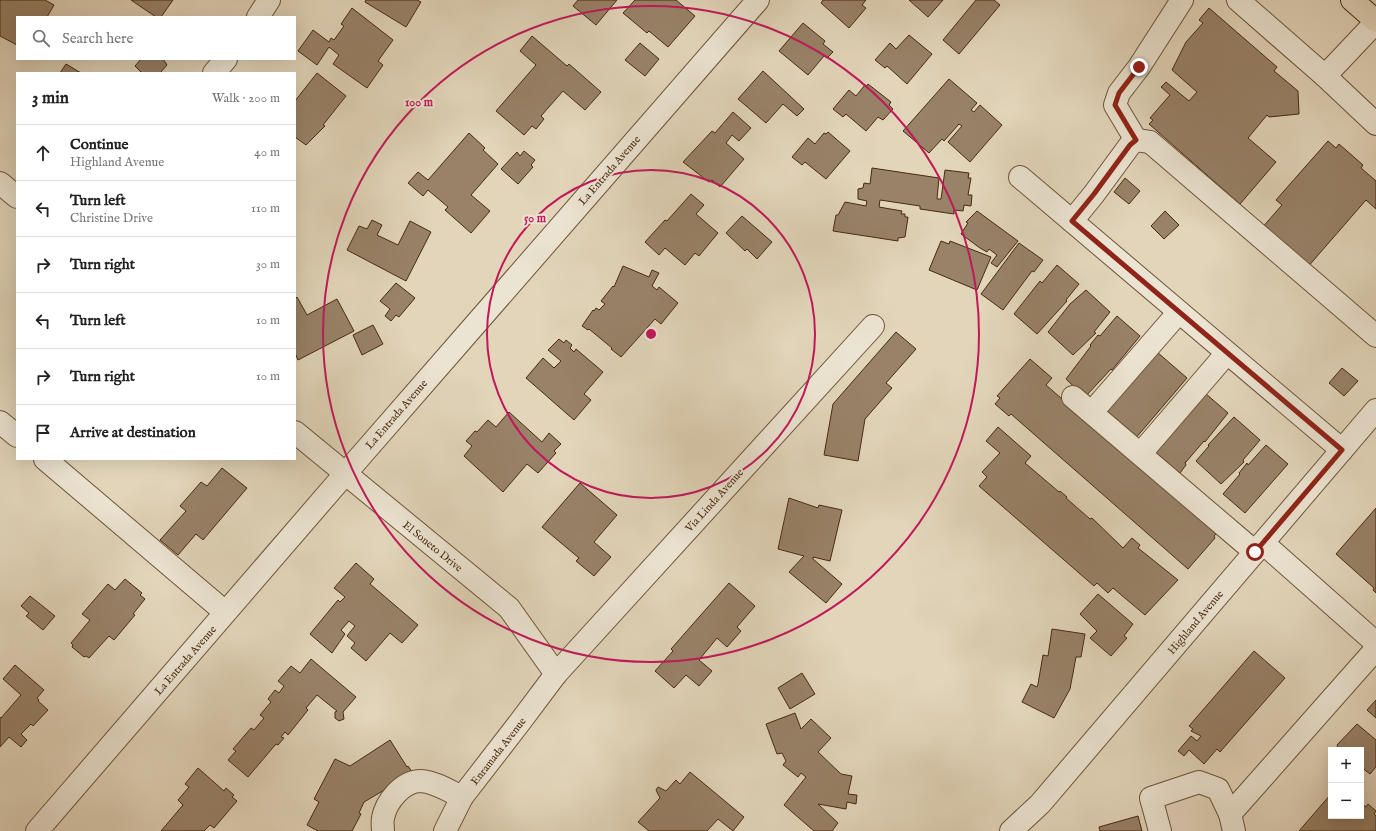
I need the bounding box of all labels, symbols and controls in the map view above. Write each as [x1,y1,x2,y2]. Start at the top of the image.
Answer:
search box [16,16,296,60]
icon: search [30,27,52,49]
text: Search here [62,29,133,48]
route end [1130,58,1148,76]
text: 3 min [32,88,69,109]
text: Walk · 200 m [212,90,280,107]
text: 100 m [405,95,434,110]
street label: La Entrada Avenue [576,133,644,208]
text: Continue [70,135,128,154]
icon: ahead [32,142,54,164]
text: 40 m [254,144,280,161]
text: Highland Avenue [70,154,164,171]
text: Turn left [70,191,126,210]
icon: left [32,198,54,220]
text: 110 m [251,200,280,217]
text: Christine Drive [70,210,153,227]
text: 50 m [524,211,547,226]
icon: right [32,254,54,276]
text: Turn right [70,255,135,274]
text: 30 m [256,256,280,273]
icon: left [32,310,54,332]
text: Turn left [70,311,126,330]
text: 10 m [256,312,280,329]
centre of rings [644,327,658,341]
icon: right [32,366,54,388]
text: Turn right [70,367,135,386]
text: 10 m [256,368,280,385]
street label: La Entrada Avenue [363,377,431,452]
icon: arrive [32,422,54,444]
text: Arrive at destination [70,423,196,442]
street label: Via Linda Avenue [682,466,747,536]
street label: El Soneto Drive [400,518,465,575]
route start [1246,543,1264,561]
street label: Highland Avenue [1165,588,1227,658]
street label: La Entrada Avenue [152,623,220,698]
street label: Enramada Avenue [468,715,530,788]
map controls [1328,747,1364,819]
button: + [1328,747,1364,783]
button: − [1328,783,1364,819]

